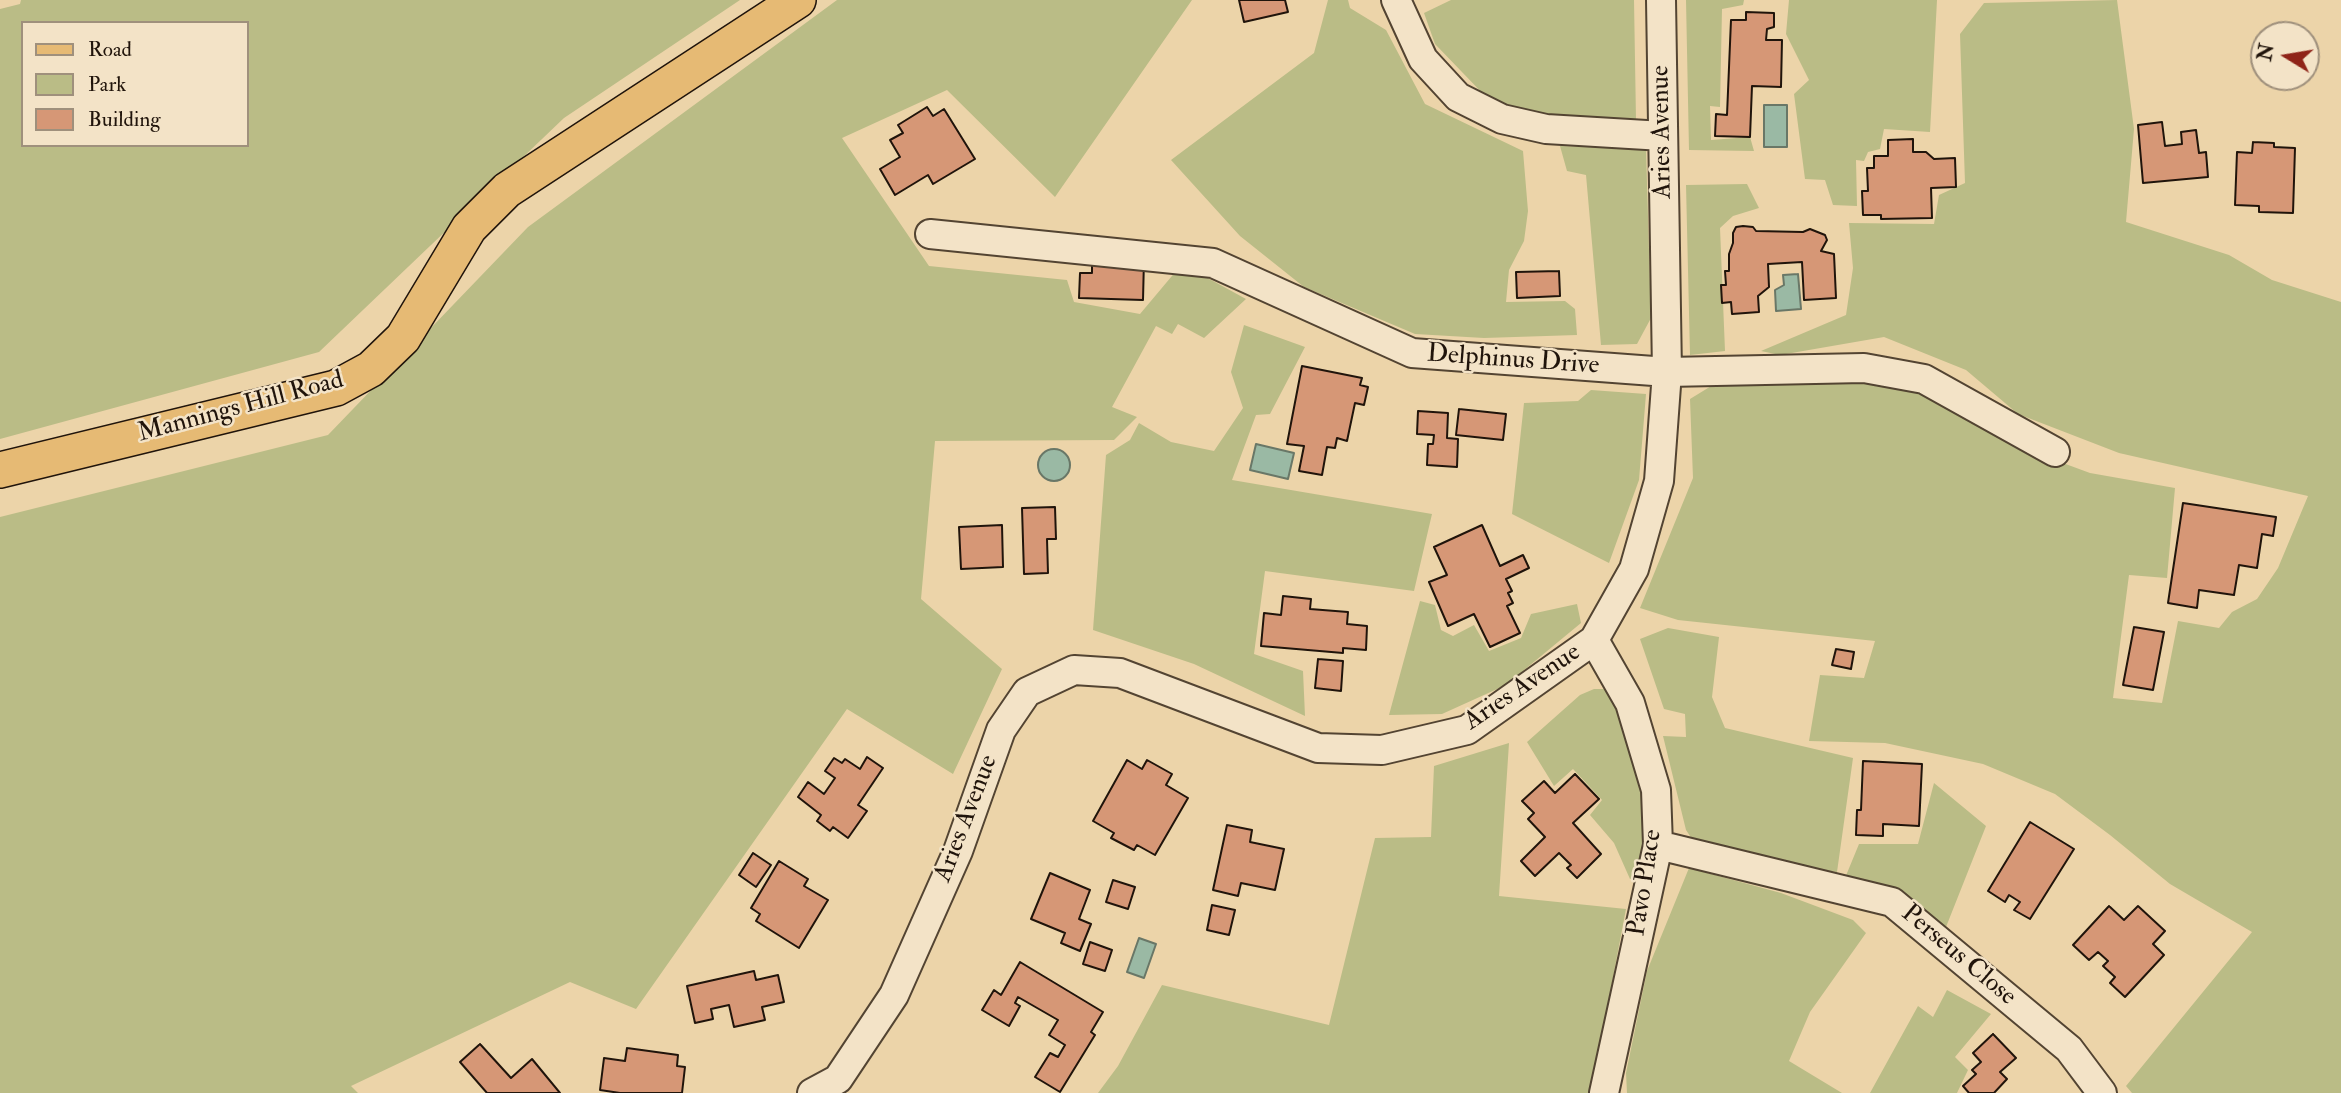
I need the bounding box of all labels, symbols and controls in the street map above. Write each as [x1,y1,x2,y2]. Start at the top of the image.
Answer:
legend [21,21,248,147]
north arrow [2250,21,2320,91]
text: Road [88,36,132,63]
text: N [2253,42,2280,63]
street label: Aries Avenue [1646,65,1680,199]
text: Park [88,71,126,98]
text: Building [88,106,161,133]
street label: Delphinus Drive [1426,339,1600,383]
street label: Mannings Hill Road [135,366,347,450]
street label: Aries Avenue [1459,638,1587,738]
street label: Aries Avenue [929,751,1005,887]
street label: Pavo Place [1622,827,1670,939]
street label: Perseus Close [1894,899,2022,1013]

